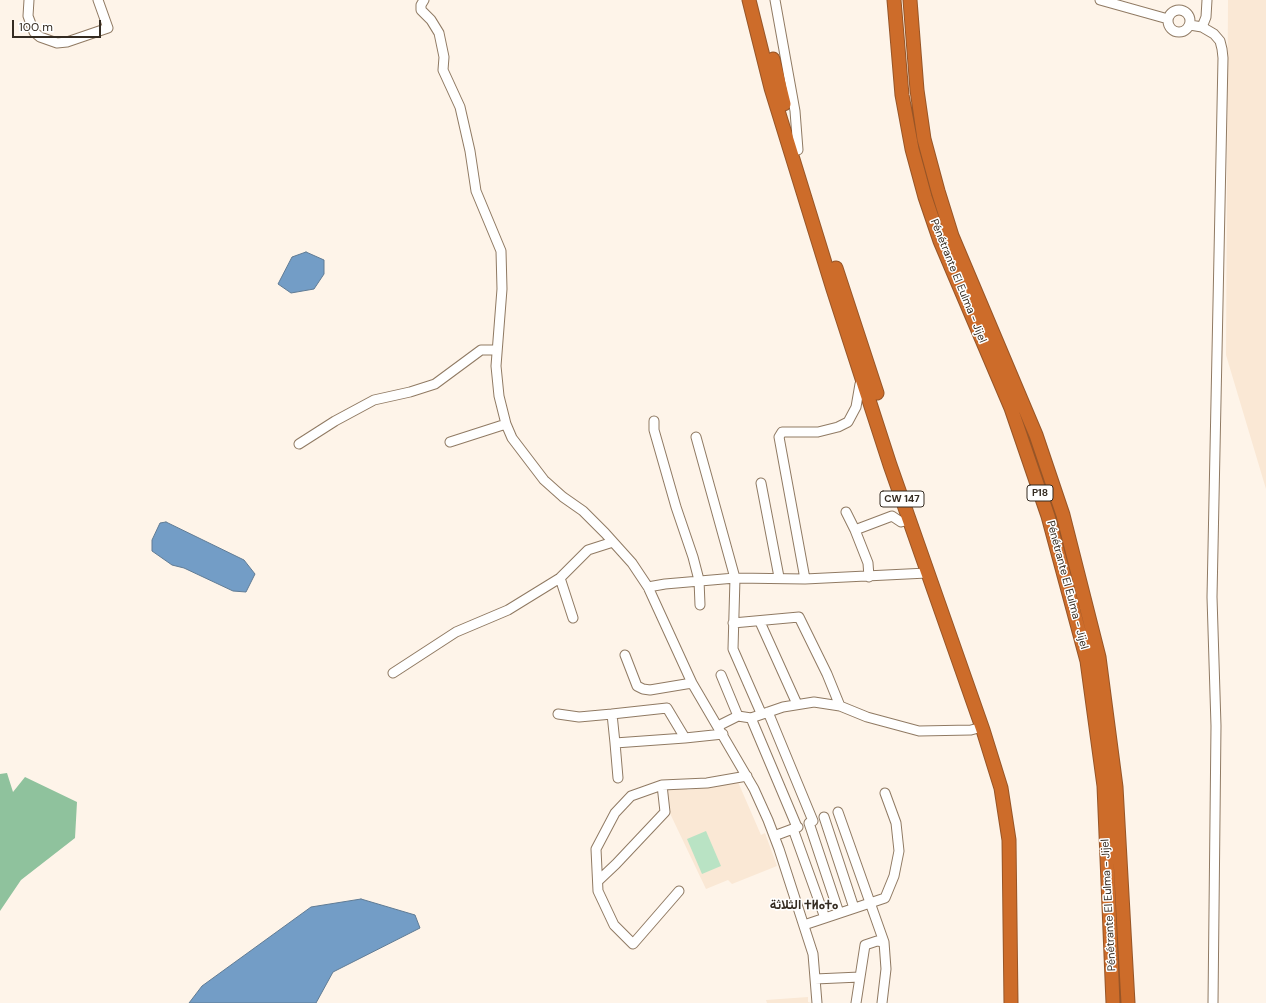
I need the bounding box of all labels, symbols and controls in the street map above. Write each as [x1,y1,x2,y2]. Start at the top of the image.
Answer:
scale bar [14,12,103,38]
text: 100 m [19,19,53,35]
street label: Pénétrante El Eulma - Jijel [927,217,989,345]
road number: P18 [1027,485,1053,501]
road number: CW 147 [880,491,924,507]
street label: Pénétrante El Eulma - Jijel [1043,519,1091,651]
street label: Pénétrante El Eulma - Jijel [1099,839,1119,971]
district label: الثلاثة ⵜⵍⴰⵜⴰ [770,898,838,914]

